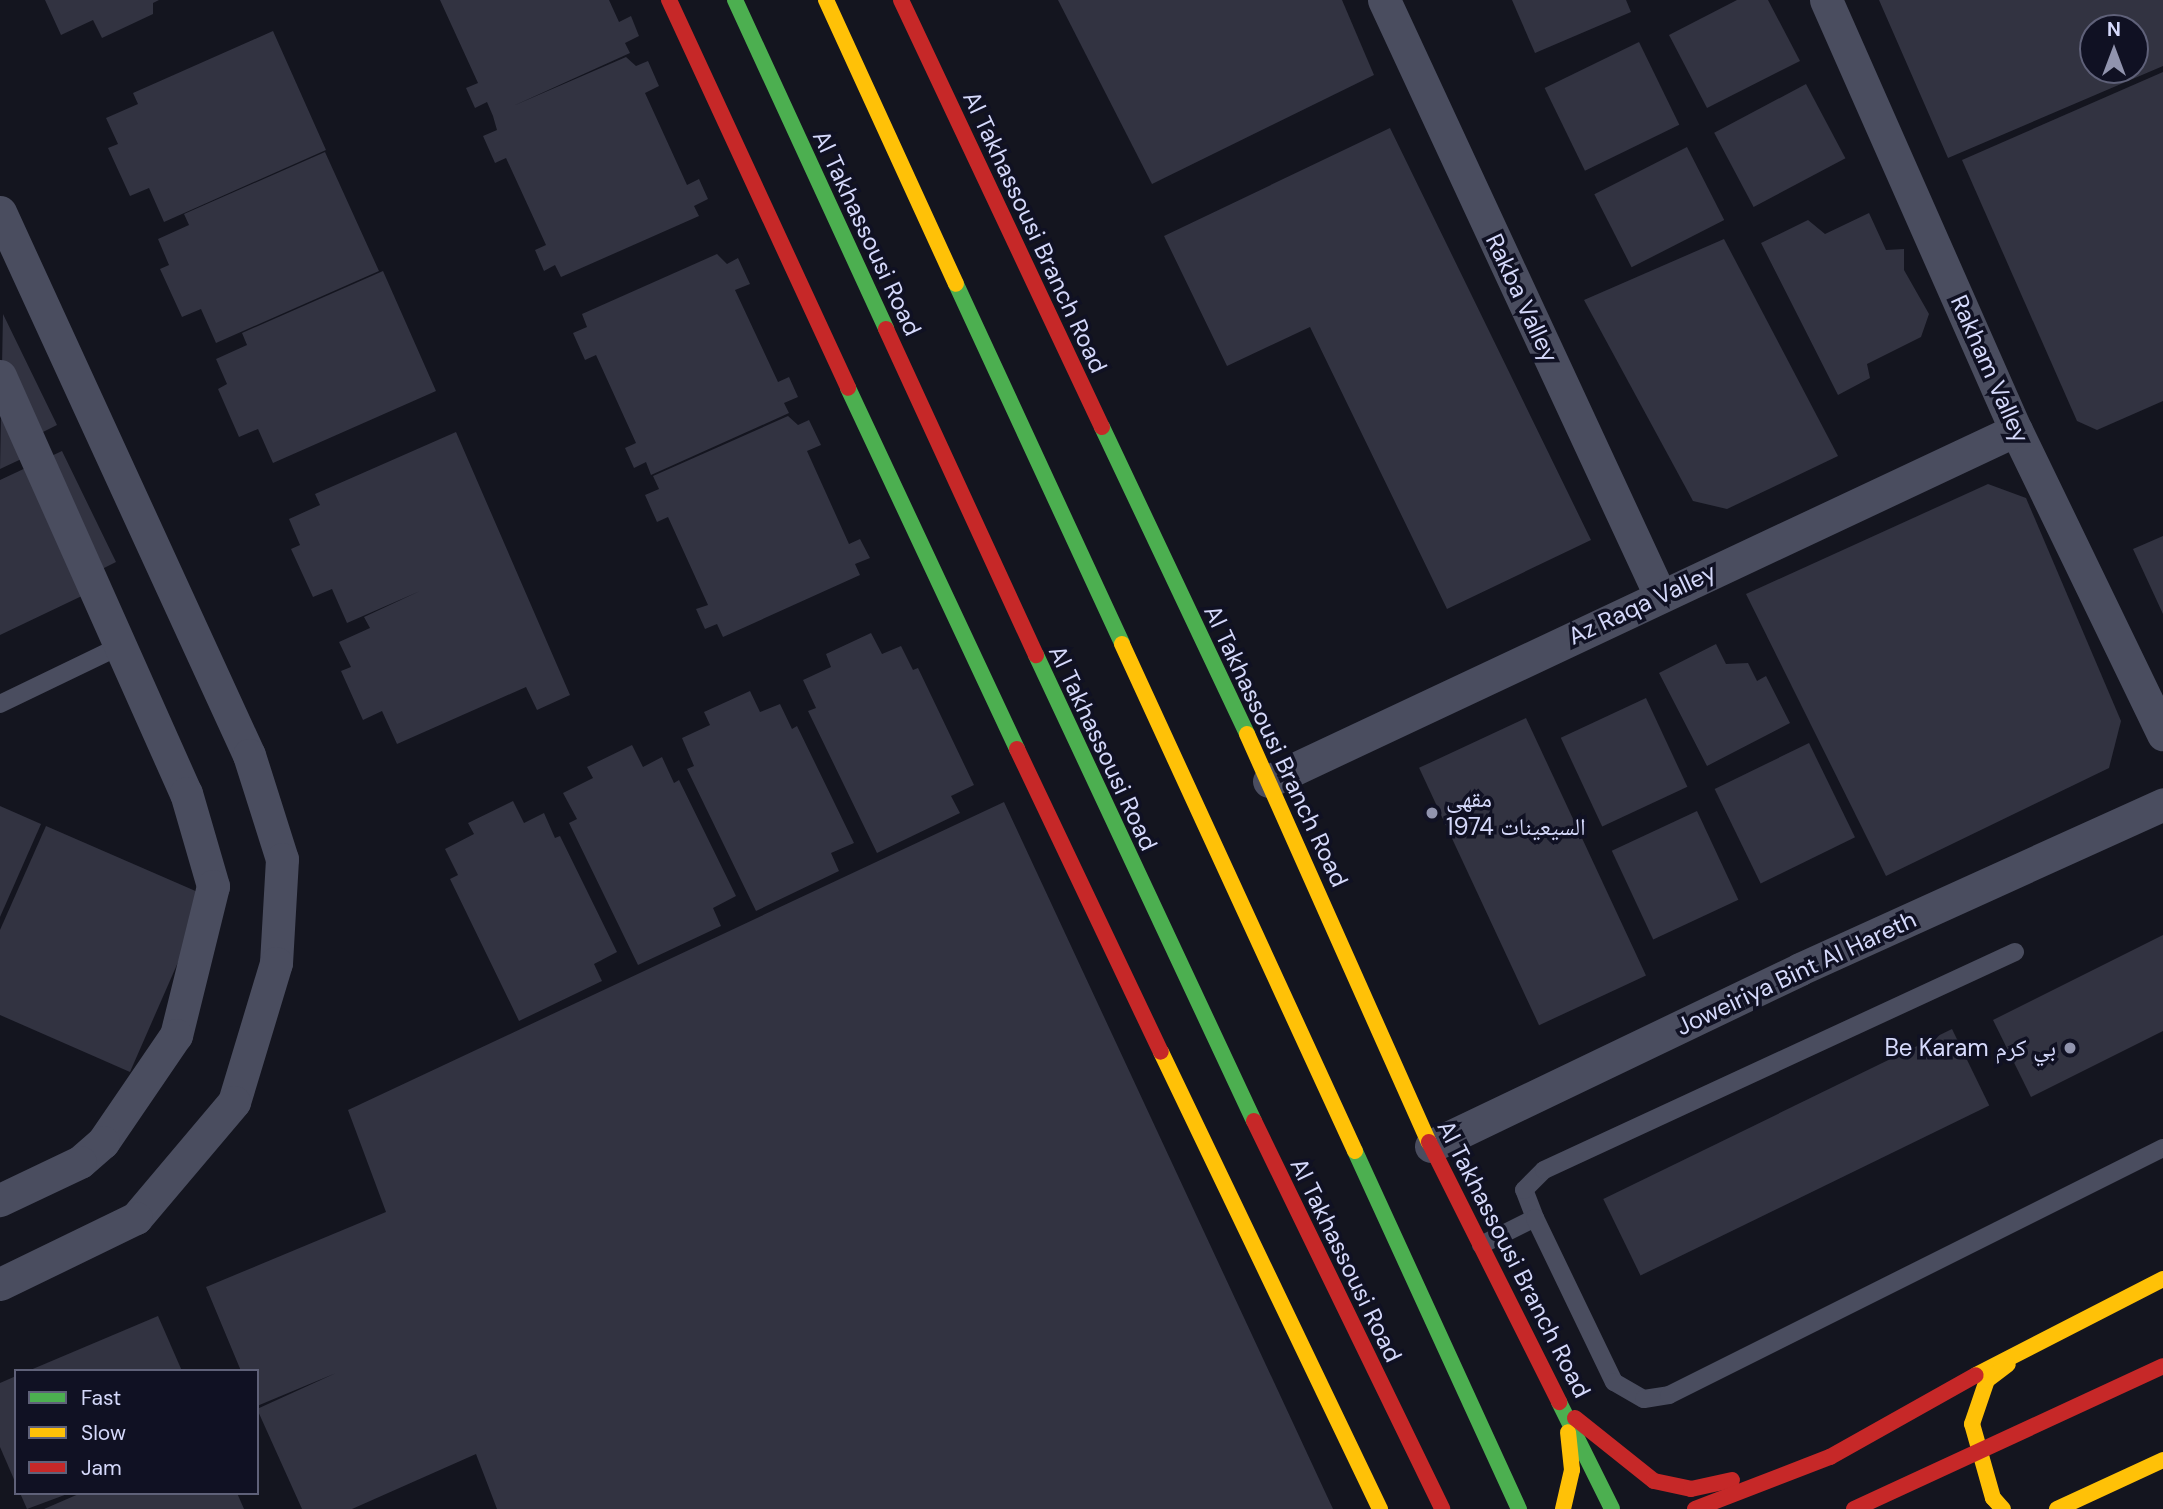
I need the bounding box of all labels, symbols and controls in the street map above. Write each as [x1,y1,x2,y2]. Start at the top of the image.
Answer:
north arrow [2079,14,2149,84]
text: N [2107,17,2121,42]
street label: Al Takhassousi Branch Road [957,87,1113,377]
street label: Al Takhassousi Road [807,126,927,340]
street label: Rakba Valley [1480,229,1564,367]
street label: Rakham Valley [1945,291,2035,447]
street label: Az Raqa Valley [1564,557,1720,651]
street label: Al Takhassousi Branch Road [1198,601,1354,891]
street label: Al Takhassousi Road [1043,641,1163,855]
place label: مقهى السيعينات 1974 [1446,785,1586,841]
marker: مقهى السيعينات 1974 [1424,805,1440,821]
street label: Joweiriya Bint Al Hareth [1671,905,1921,1041]
place label: Be Karam بي كرم [1884,1034,2056,1062]
marker: Be Karam بي كرم [2062,1040,2078,1056]
street label: Al Takhassousi Branch Road [1431,1115,1597,1403]
street label: Al Takhassousi Road [1284,1153,1408,1367]
legend [14,1369,259,1495]
text: Fast [81,1384,121,1412]
text: Slow [81,1419,126,1447]
text: Jam [81,1454,122,1482]

